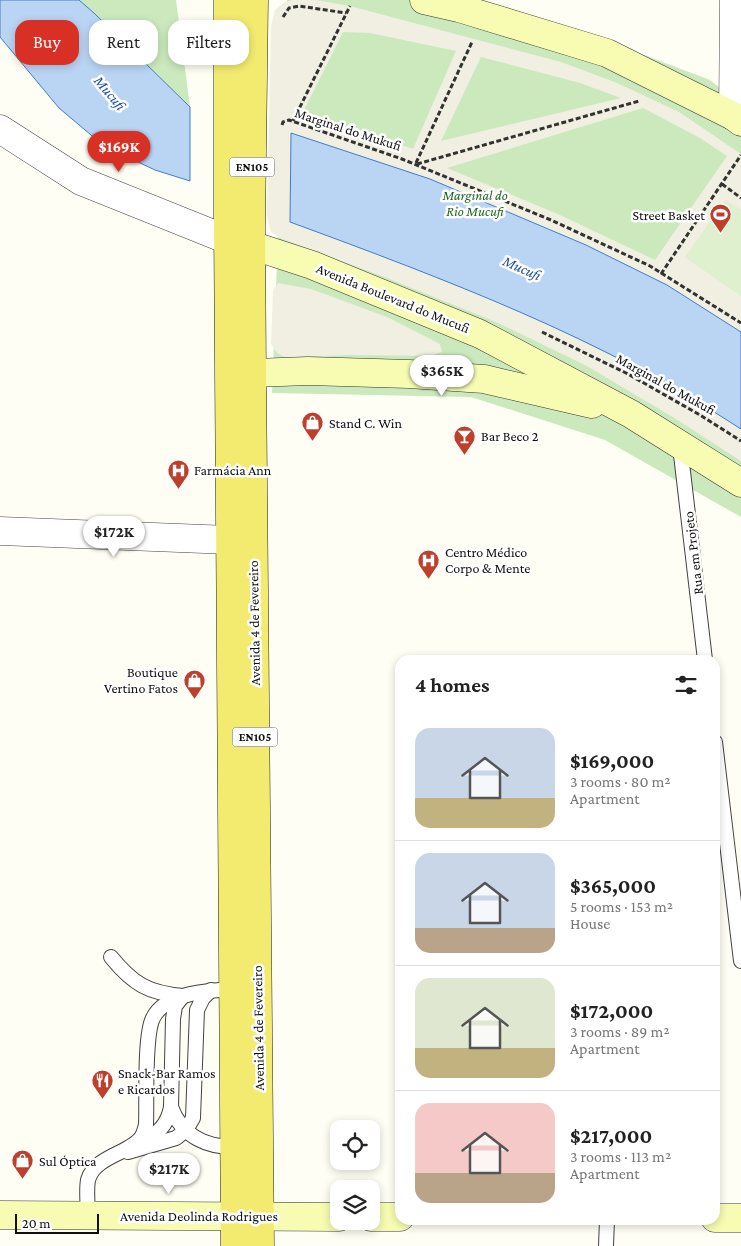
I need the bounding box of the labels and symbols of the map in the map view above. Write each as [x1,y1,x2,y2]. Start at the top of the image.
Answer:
water label: Mucufi [90,72,129,115]
street label: Marginal do Mukufi [293,104,404,154]
pin: $169K [84,130,154,173]
road number: EN105 [230,158,274,176]
park label: Marginal do Rio Mucufi [441,187,508,219]
sports icon: Street Basket [709,203,733,234]
place label: Street Basket [633,207,705,223]
water label: Mucufi [499,252,544,285]
street label: Avenida Boulevard do Mucufi [314,260,472,336]
street label: Marginal do Mukufi [614,350,719,418]
pin: $365K [407,354,477,397]
shop icon: Stand C. Win [301,411,325,442]
place label: Stand C. Win [329,415,402,431]
bar icon: Bar Beco 2 [453,424,477,455]
place label: Bar Beco 2 [481,428,539,444]
hospital icon: Farmácia Ann [166,458,190,489]
place label: Farmácia Ann [194,462,272,478]
street label: Rua em Projeto [680,510,707,596]
pin: $172K [79,516,149,558]
place label: Centro Médico Corpo & Mente [445,544,530,576]
hospital icon: Centro Médico Corpo & Mente [417,548,441,579]
street label: Avenida 4 de Fevereiro [245,560,263,686]
place label: Boutique Vertino Fatos [104,664,178,696]
shop icon: Boutique Vertino Fatos [182,668,206,699]
road number: EN105 [232,728,278,746]
street label: Avenida 4 de Fevereiro [249,965,267,1091]
place label: Snack-Bar Ramos e Ricardos [118,1065,216,1097]
restaurant icon: Snack-Bar Ramos e Ricardos [90,1069,114,1100]
shop icon: Sul Óptica [11,1149,35,1180]
pin: $217K [134,1152,204,1195]
place label: Sul Óptica [39,1153,97,1169]
street label: Avenida Deolinda Rodrigues [120,1208,278,1224]
scale bar [15,1211,99,1234]

